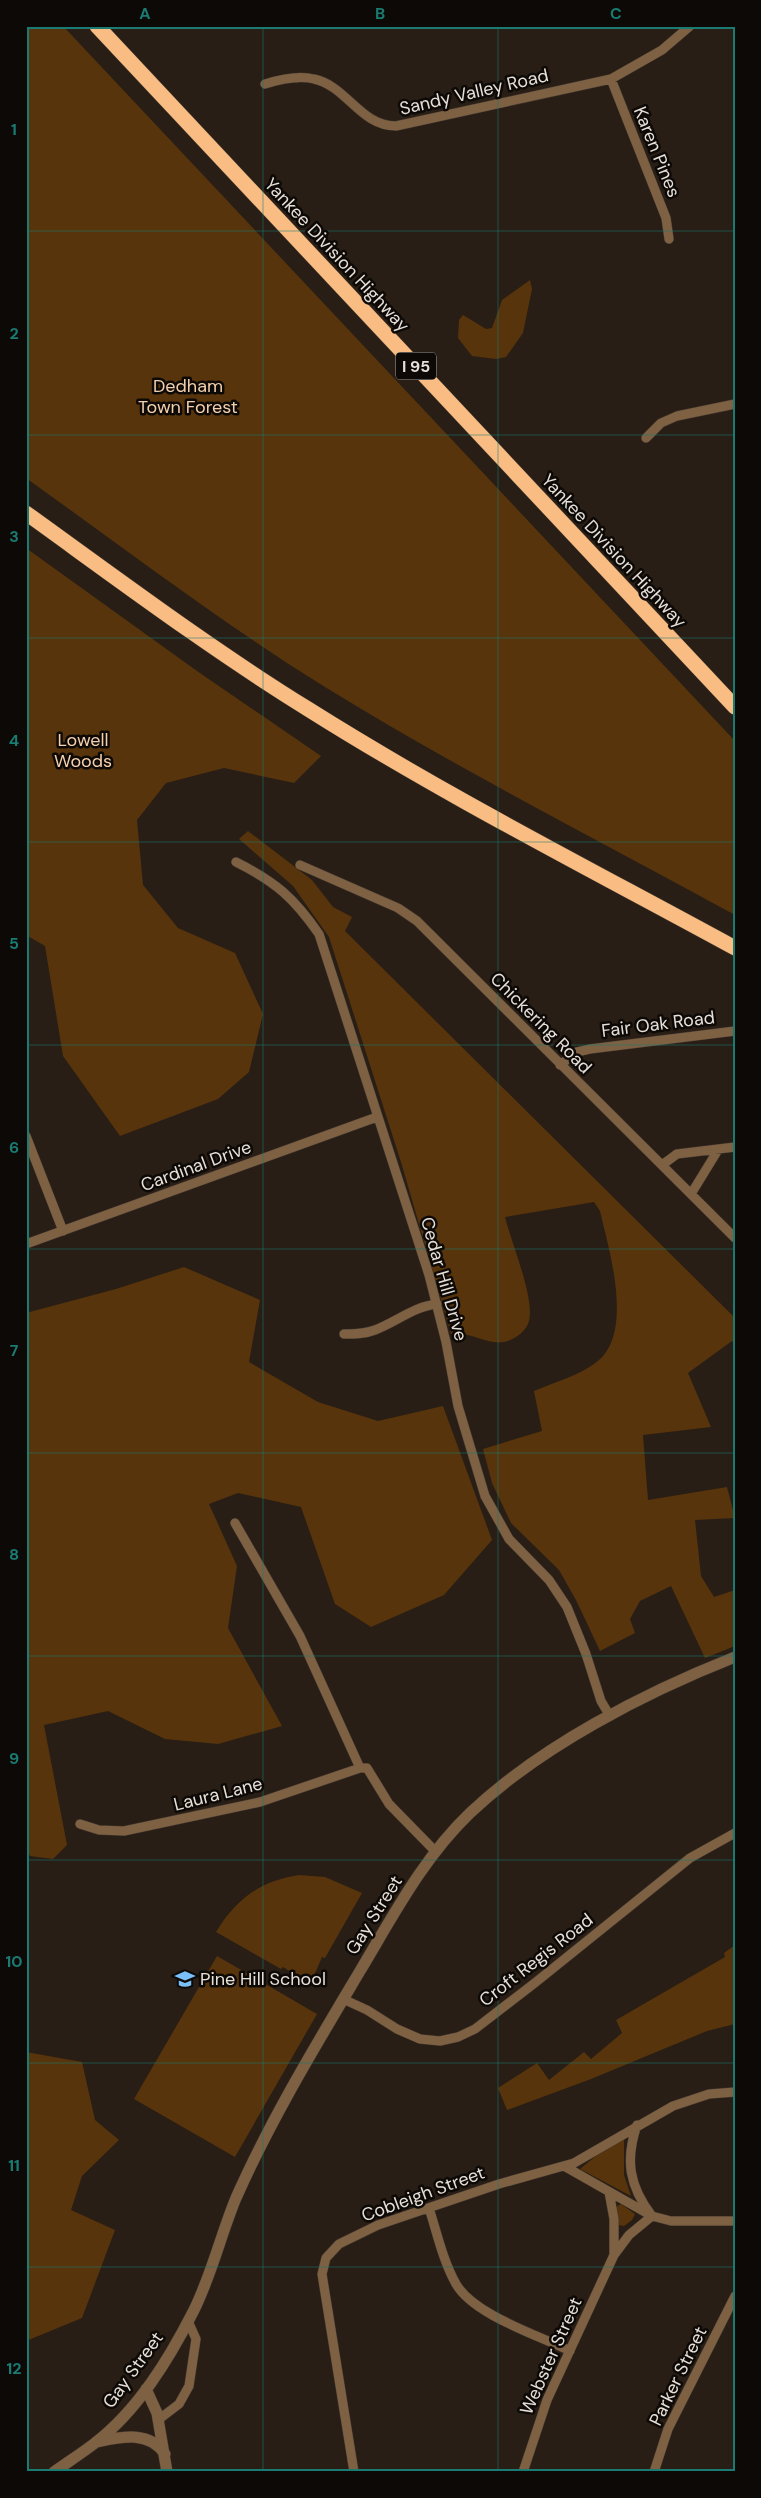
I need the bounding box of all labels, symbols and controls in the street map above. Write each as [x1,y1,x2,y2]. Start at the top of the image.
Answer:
text: A [139,3,151,24]
text: B [375,3,385,24]
text: C [610,3,622,24]
street label: Sandy Valley Road [397,63,551,121]
street label: Karen Pines [628,103,686,201]
text: 1 [11,119,17,140]
street label: Yankee Division Highway [259,173,415,337]
text: 2 [9,323,19,344]
road number: I 95 [396,352,436,380]
park label: Dedham Town Forest [138,374,238,419]
street label: Yankee Division Highway [536,469,692,633]
text: 3 [9,526,19,547]
park label: Lowell Woods [54,728,112,773]
text: 4 [9,730,19,751]
text: 5 [9,933,19,954]
street label: Chickering Road [485,967,597,1079]
street label: Fair Oak Road [600,1005,716,1043]
street label: Cardinal Drive [137,1135,255,1197]
text: 6 [9,1137,19,1158]
street label: Cedar Hill Drive [415,1214,473,1344]
text: 7 [10,1340,19,1361]
text: 8 [9,1544,19,1565]
text: 9 [9,1748,19,1769]
street label: Laura Lane [171,1771,265,1817]
street label: Gay Street [340,1871,408,1959]
street label: Croft Regis Road [474,1908,598,2012]
text: 10 [5,1951,23,1972]
place label: Pine Hill School [200,1967,326,1991]
school or university icon: Pine Hill School [174,1968,196,1990]
text: 11 [8,2155,20,2176]
street label: Cobleigh Street [358,2161,488,2227]
street label: Webster Street [514,2294,588,2418]
street label: Parker Street [644,2322,712,2430]
street label: Gay Street [97,2327,169,2413]
text: 12 [6,2358,22,2379]

